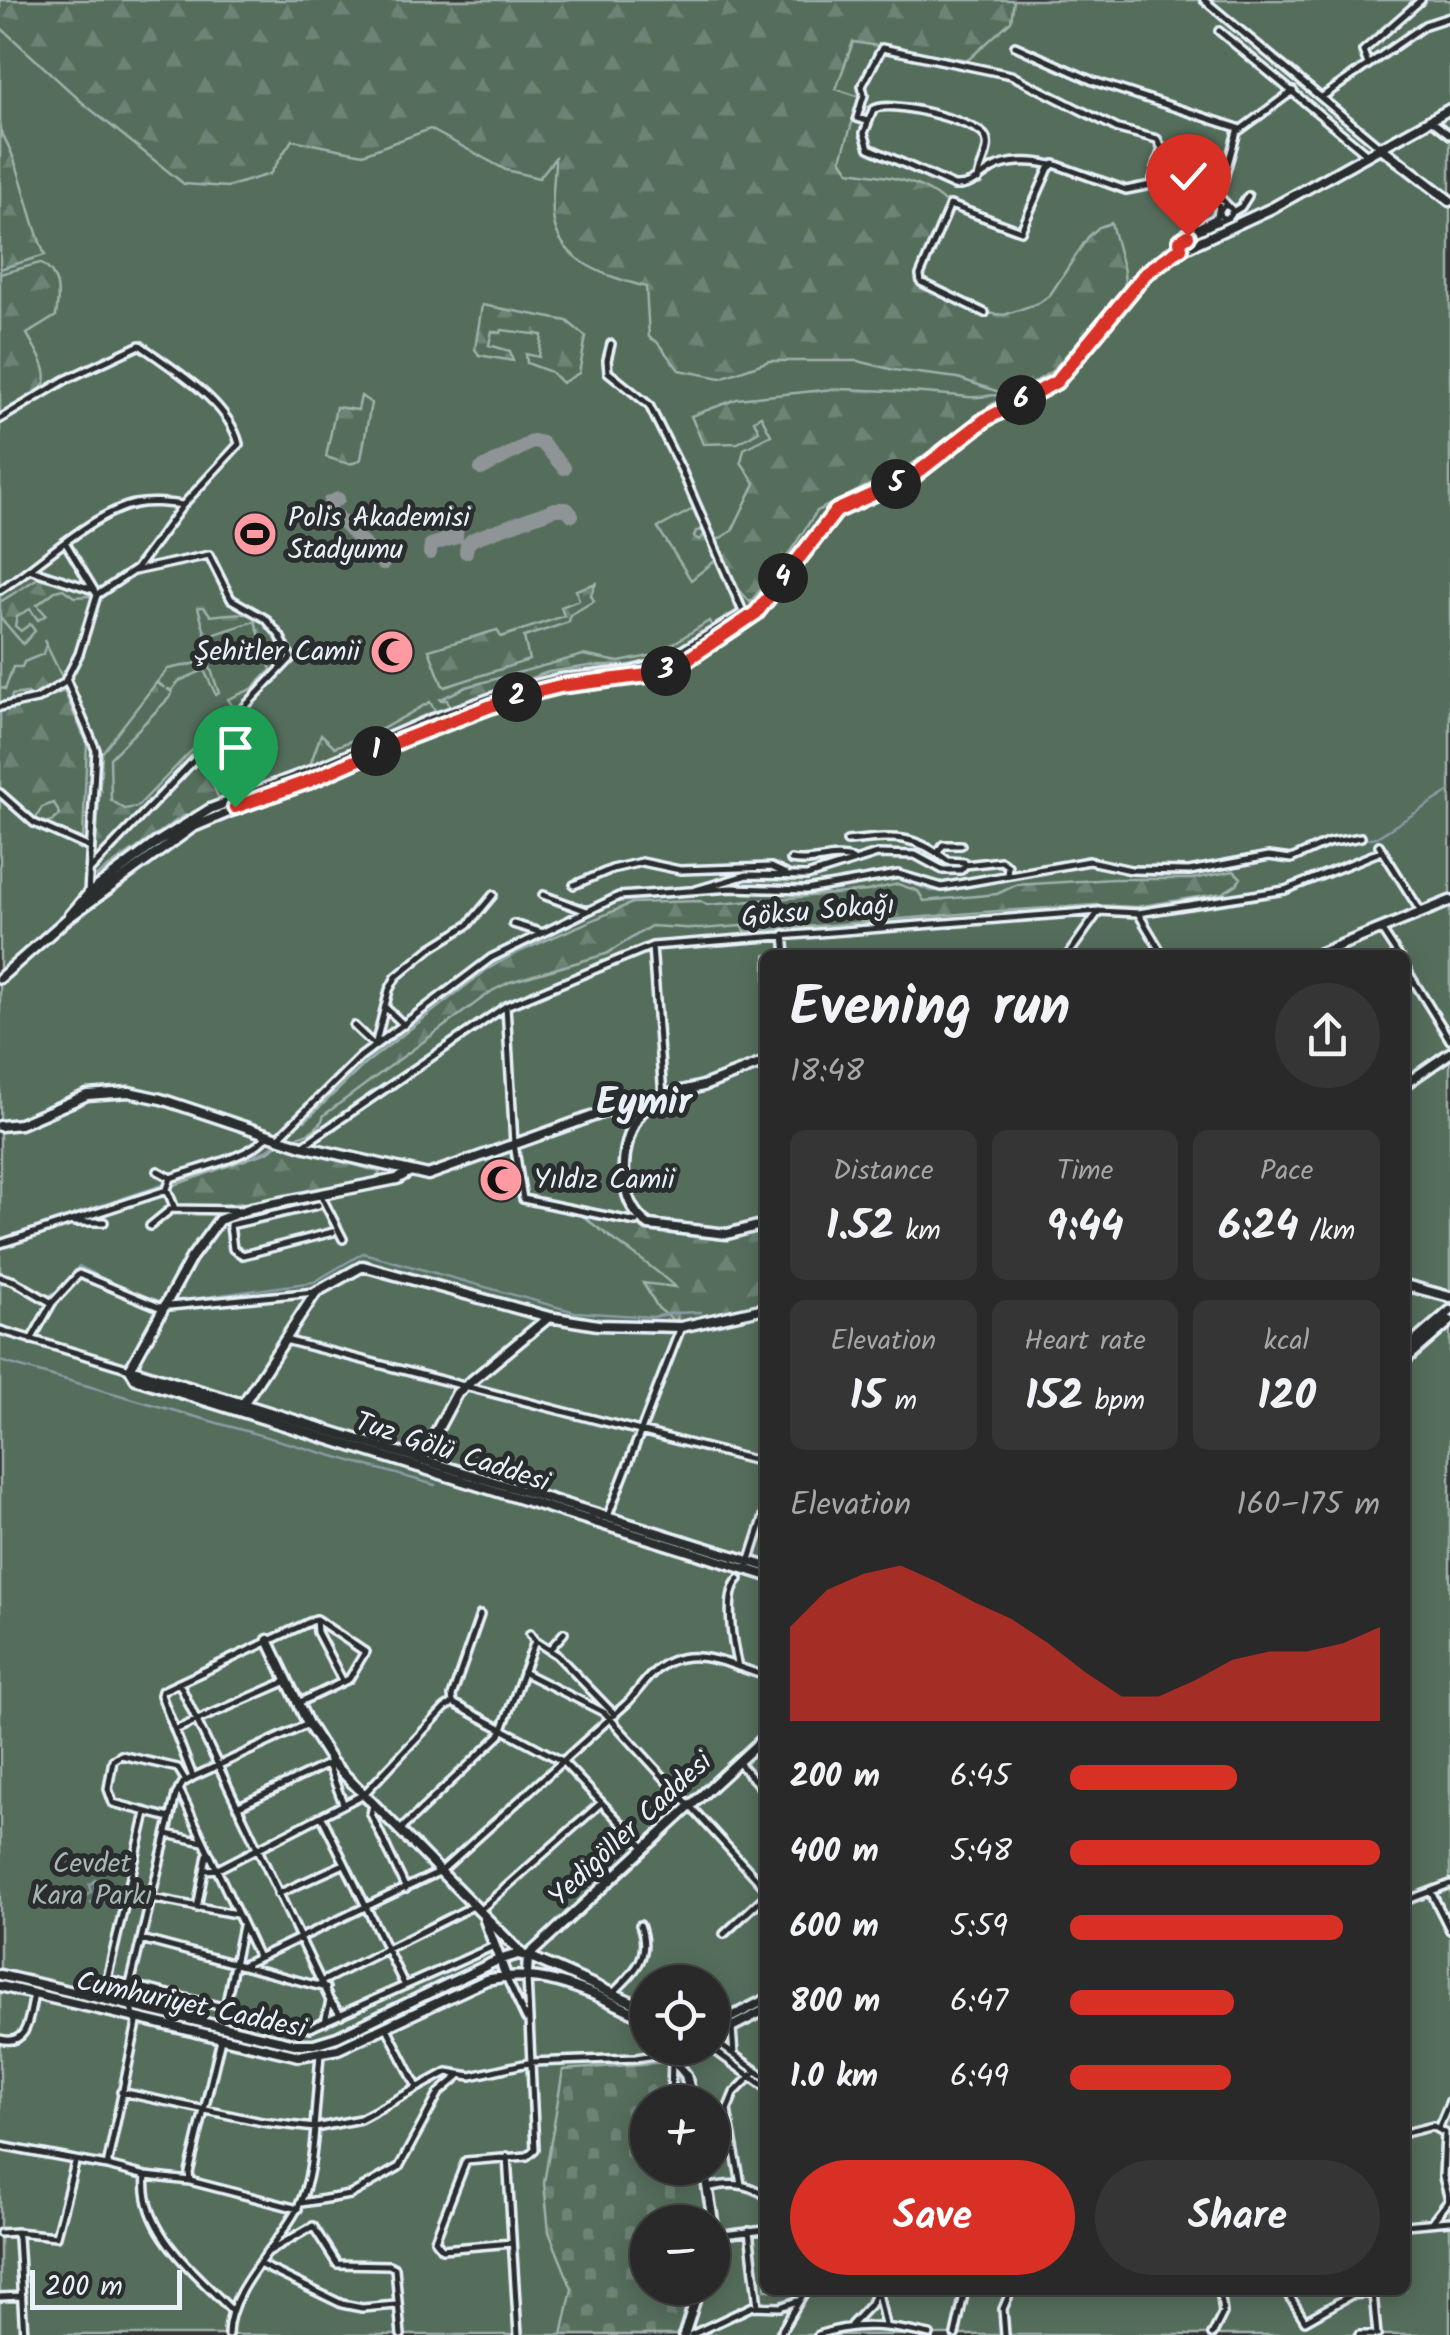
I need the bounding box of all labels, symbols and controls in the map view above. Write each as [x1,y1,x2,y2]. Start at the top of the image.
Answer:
pin [1146,134,1231,237]
icon: check [1161,149,1216,204]
pin: 6 [996,375,1046,425]
text: 6 [1013,377,1029,422]
pin: 5 [871,459,921,509]
text: 5 [889,461,903,506]
place label: Polis Akademisi Stadyumu [288,496,471,573]
sports icon: Polis Akademisi Stadyumu [232,511,278,557]
pin: 4 [758,553,808,603]
text: 4 [775,555,791,600]
mosque icon: Şehitler Camii [369,629,415,675]
place label: Şehitler Camii [194,630,361,675]
pin: 3 [641,646,691,696]
text: 3 [658,648,674,693]
pin: 2 [492,672,542,722]
text: 2 [509,674,525,719]
pin [193,705,278,808]
icon: arrive [208,720,263,775]
pin: 1 [351,726,401,776]
text: 1 [372,728,380,773]
street label: Göksu Sokağı [739,883,897,941]
text: Evening run [790,966,1070,1053]
button: share [1275,983,1380,1088]
text: 18:48 [790,1047,864,1098]
district label: Eymir [596,1074,694,1134]
text: Distance [833,1149,934,1194]
text: Time [1057,1149,1113,1194]
text: Pace [1260,1149,1313,1194]
mosque icon: Yıldız Camii [478,1157,524,1203]
place label: Yıldız Camii [534,1158,676,1203]
text: 1.52 [826,1194,894,1261]
text: 9:44 [1046,1194,1124,1261]
text: 6:24 [1218,1194,1299,1261]
text: km [894,1209,941,1254]
text: /km [1299,1209,1355,1254]
text: Elevation [830,1319,936,1364]
text: Heart rate [1024,1319,1146,1364]
text: kcal [1264,1319,1309,1364]
text: 15 [850,1364,884,1431]
text: 152 [1025,1364,1083,1431]
text: 120 [1257,1364,1316,1431]
text: m [884,1379,917,1424]
text: bpm [1083,1379,1145,1424]
street label: Tuz Gölü Caddesi [349,1400,556,1506]
text: Elevation [790,1480,911,1531]
text: 160–175 m [1236,1480,1380,1531]
street label: Yedigöller Caddesi [538,1741,725,1918]
text: 200 m [790,1752,880,1803]
text: 6:45 [950,1752,1010,1803]
text: 400 m [790,1827,879,1878]
text: 5:48 [950,1827,1012,1878]
park label: Cevdet Kara Parkı [31,1842,153,1919]
text: 600 m [790,1902,879,1953]
text: 5:59 [950,1902,1008,1953]
street label: Cumhuriyet Caddesi [72,1960,311,2053]
map controls [630,1965,730,2305]
button: locate [630,1965,730,2065]
text: 800 m [790,1977,880,2028]
text: 6:47 [950,1977,1008,2028]
text: 1.0 km [790,2052,878,2103]
text: 6:49 [950,2052,1009,2103]
button: + [630,2085,730,2185]
button: Save [790,2160,1075,2275]
button: Share [1095,2160,1380,2275]
button: − [630,2205,730,2305]
scale bar [30,2265,182,2310]
text: 200 m [45,2265,123,2310]

